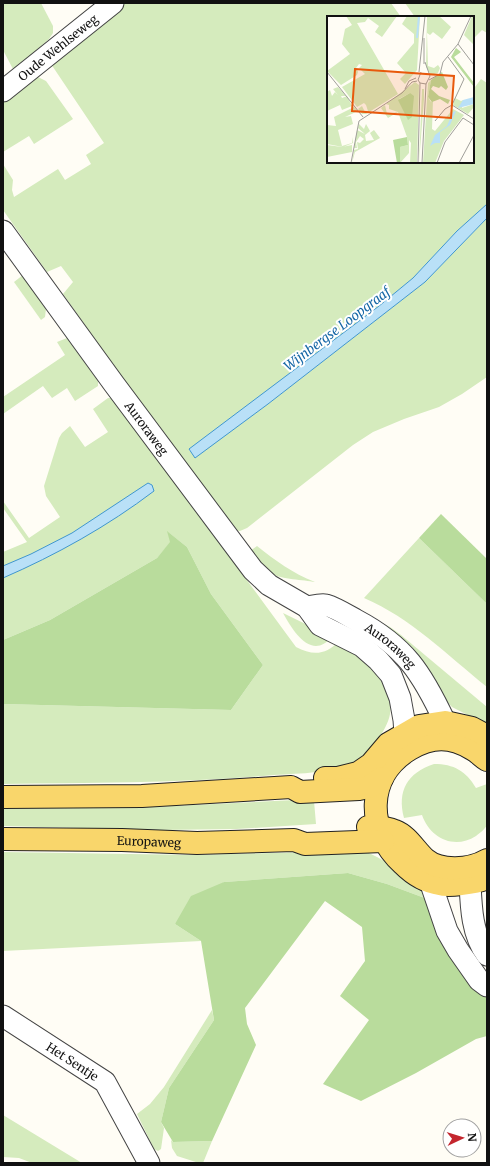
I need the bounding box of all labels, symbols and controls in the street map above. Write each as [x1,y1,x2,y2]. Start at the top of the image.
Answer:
street label: Oude Wehlseweg [15,10,101,84]
inset map [327,16,474,163]
water label: Wijnbergse Loopgraaf [280,282,395,375]
street label: Auroraweg [121,398,172,458]
street label: Auroraweg [362,619,420,672]
street label: Europaweg [117,832,182,850]
street label: Het Sentje [44,1039,102,1083]
north arrow [442,1118,482,1158]
text: N [465,1132,479,1142]

